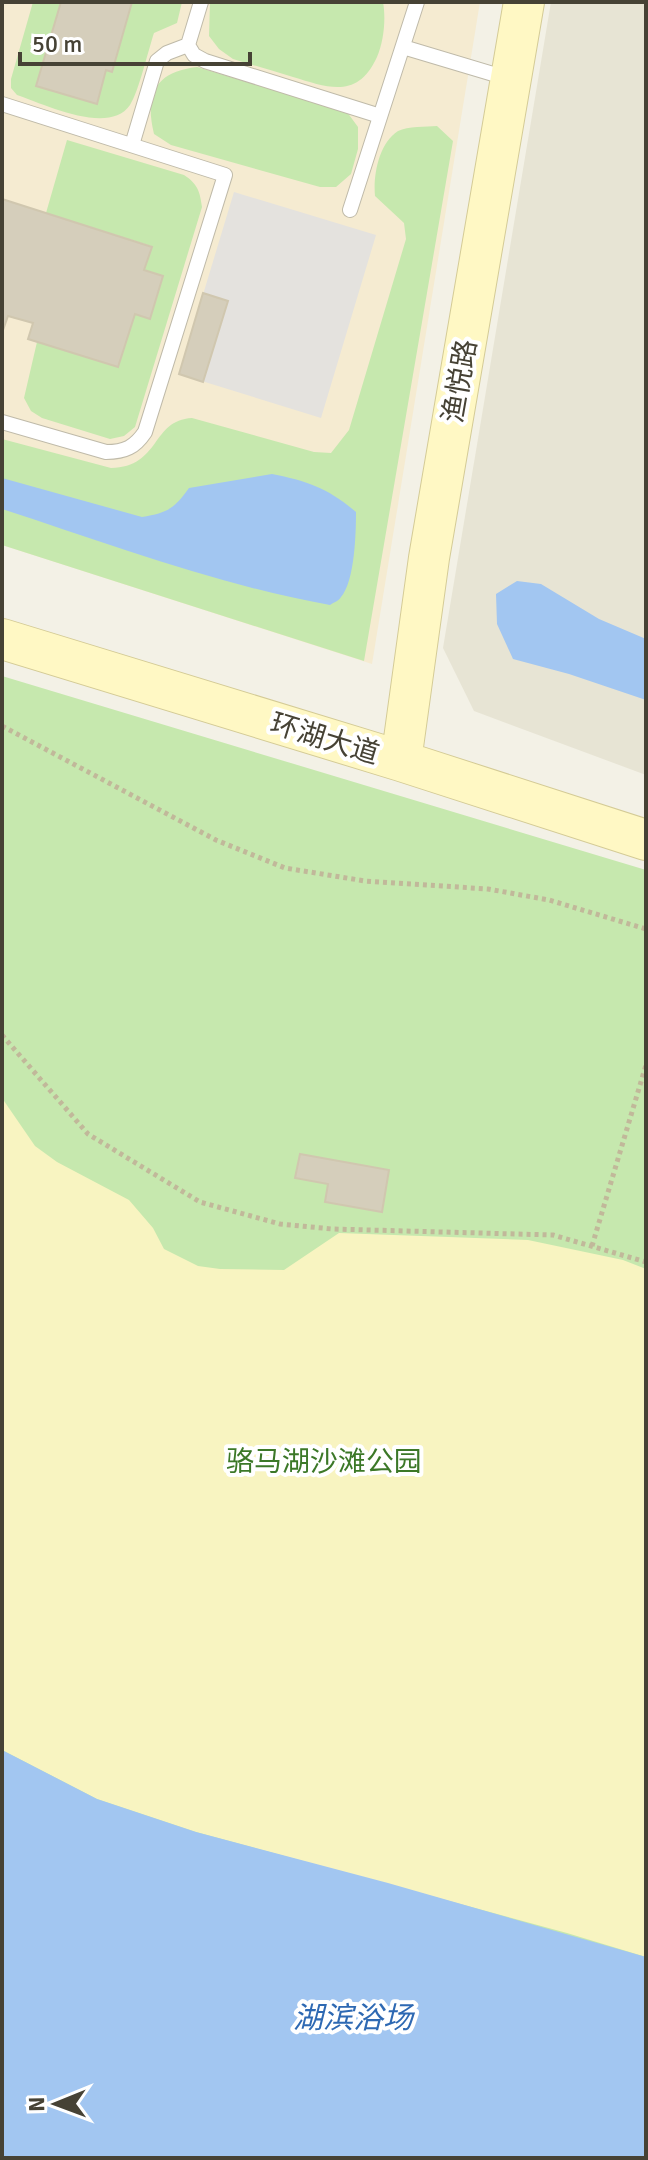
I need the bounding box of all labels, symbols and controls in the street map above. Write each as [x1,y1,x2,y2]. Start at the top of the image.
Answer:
scale bar [20,16,250,66]
text: 50 m [32,29,82,59]
street label: 渔悦路 [436,337,484,425]
street label: 环湖大道 [266,706,383,772]
park label: 骆马湖沙滩公园 [226,1445,422,1479]
water label: 湖滨浴场 [293,2000,416,2037]
north arrow [16,2064,96,2144]
text: N [23,2096,50,2112]

